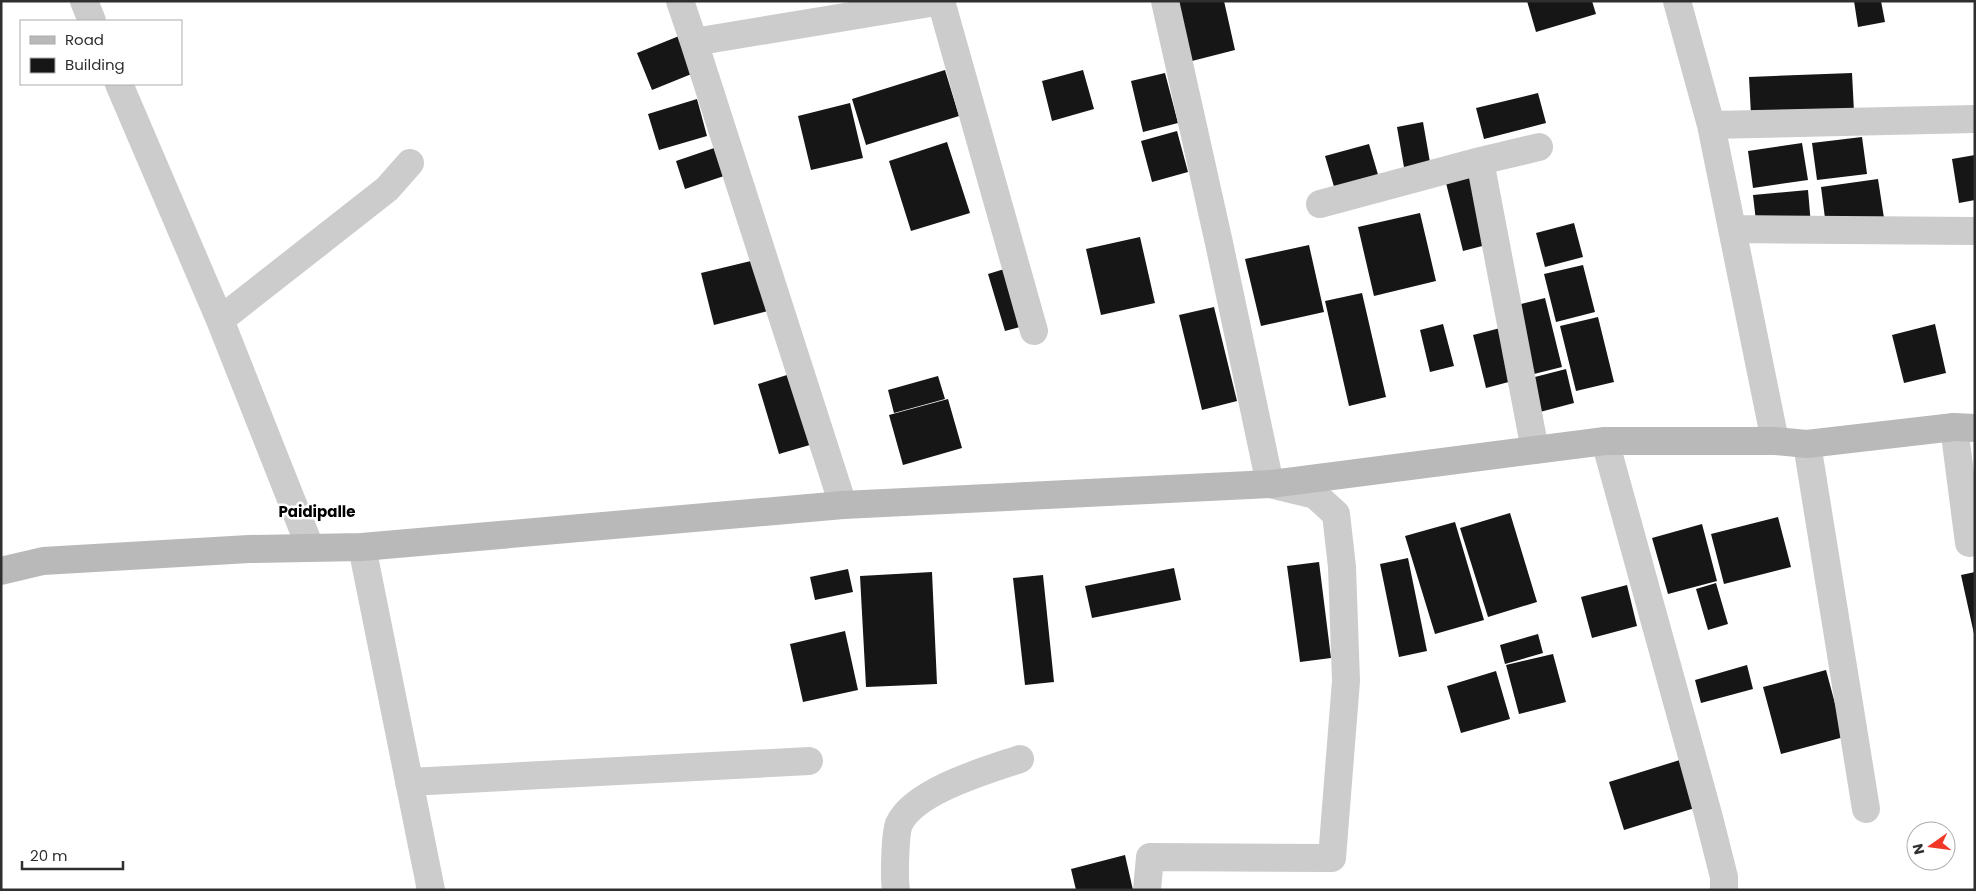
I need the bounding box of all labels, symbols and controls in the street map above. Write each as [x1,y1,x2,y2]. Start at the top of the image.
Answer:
legend [20,20,182,85]
text: Road [65,29,104,50]
text: Building [65,54,125,75]
district label: Paidipalle [278,501,356,522]
north arrow [1906,821,1956,871]
scale bar [22,838,124,870]
text: N [1907,842,1929,857]
text: 20 m [30,845,68,866]

